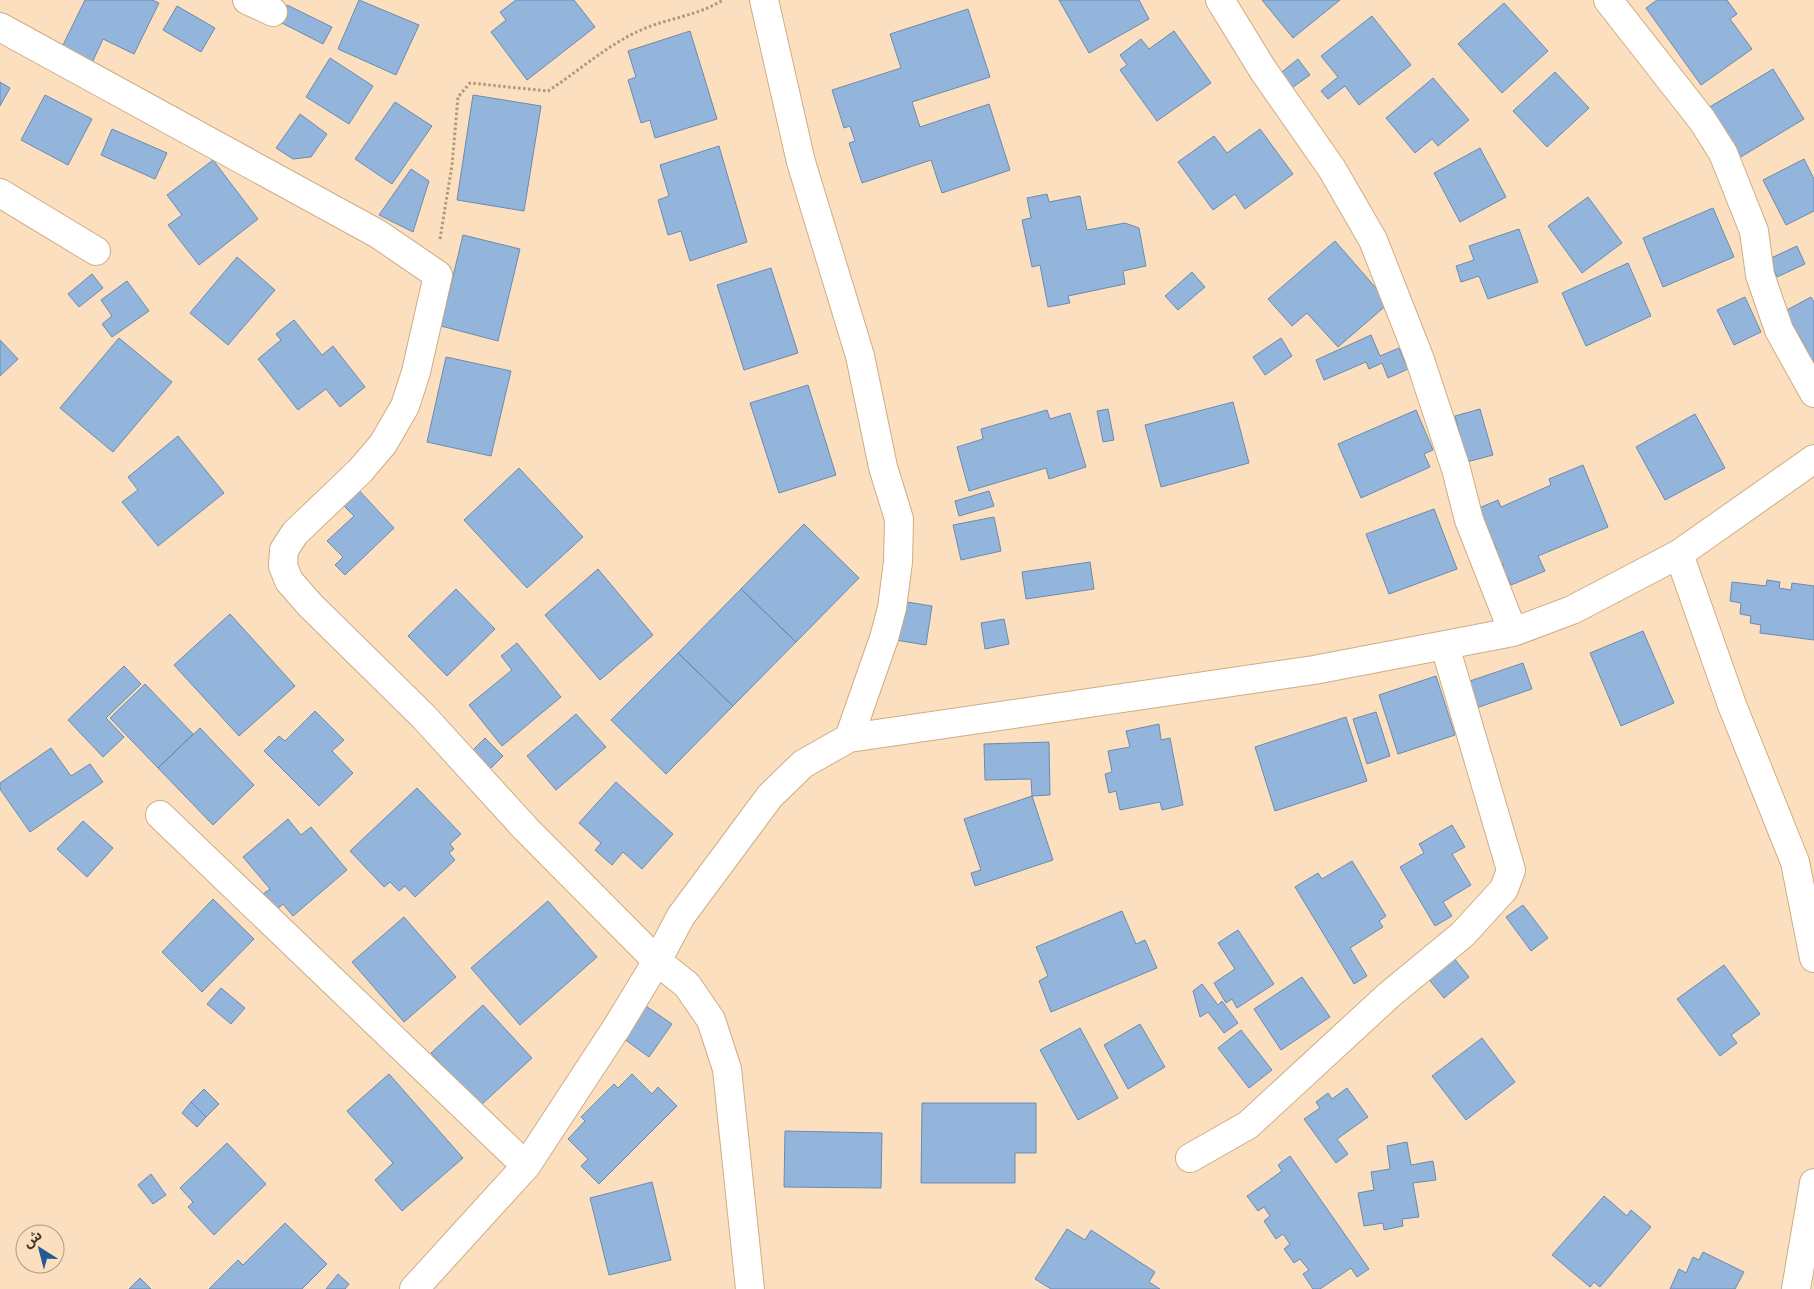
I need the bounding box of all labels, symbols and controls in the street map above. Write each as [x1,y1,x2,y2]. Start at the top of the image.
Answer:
north arrow [15,1224,65,1274]
text: ش [19,1226,45,1251]

